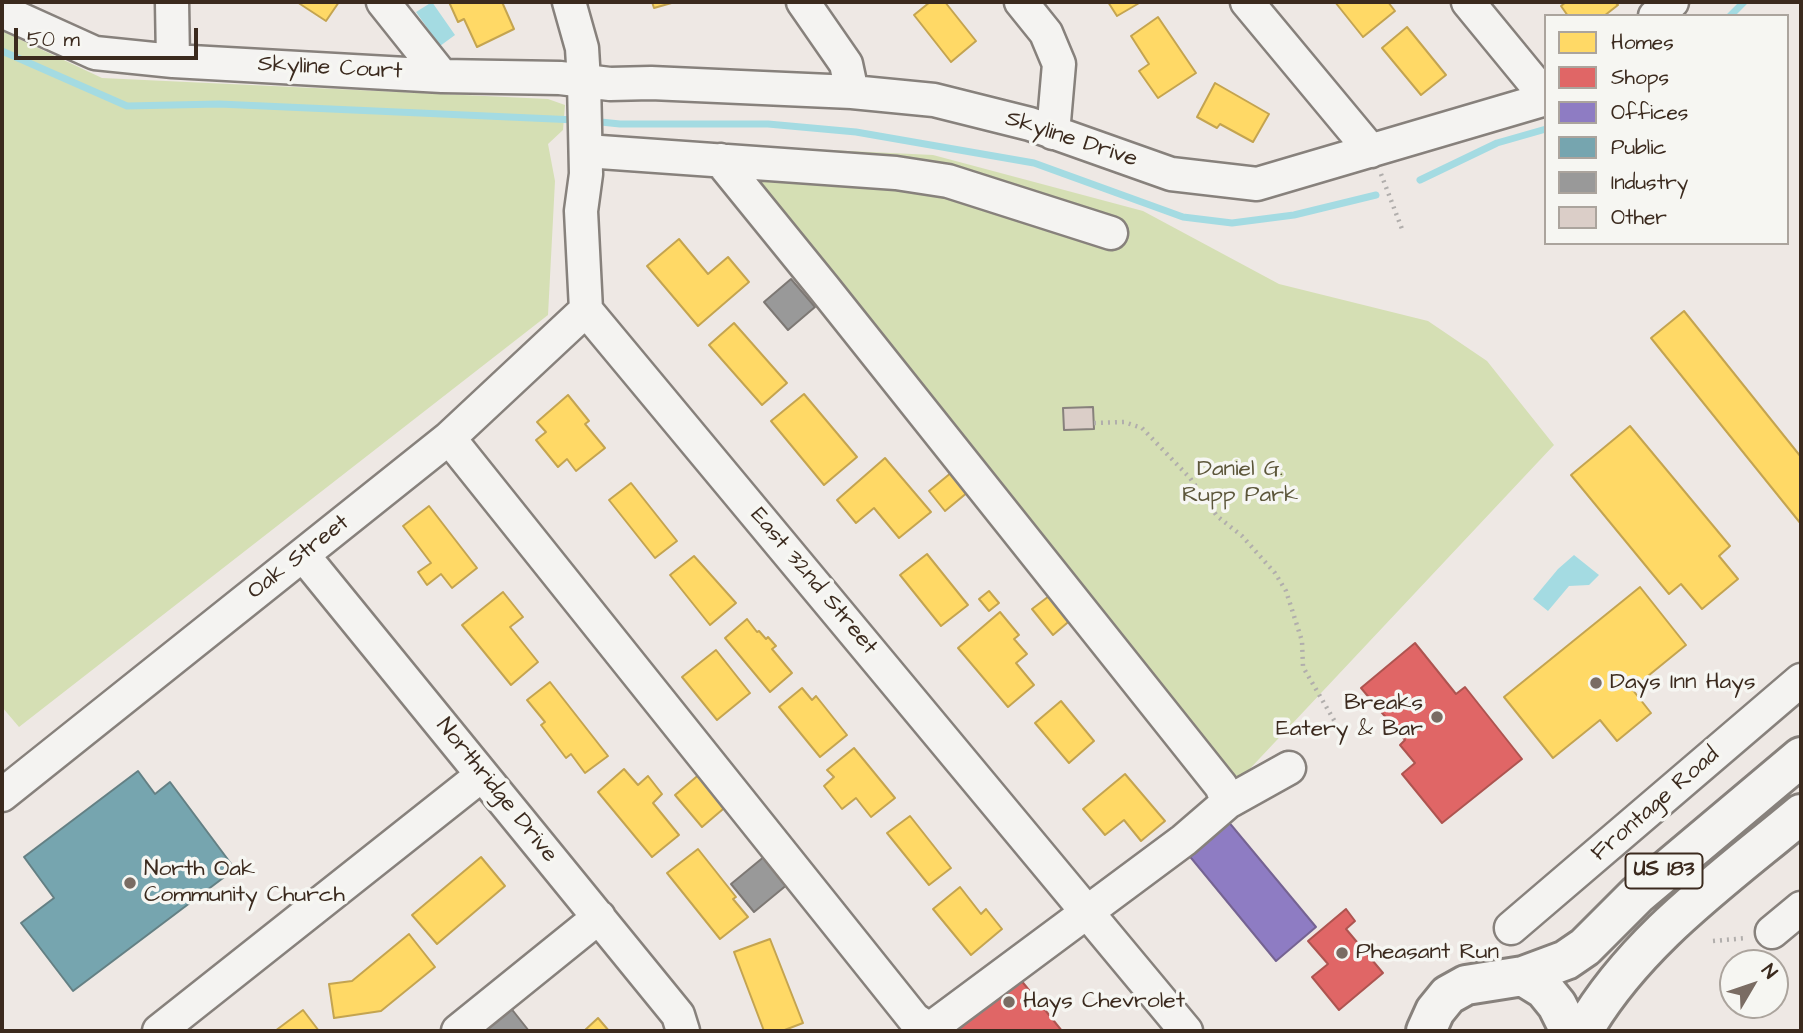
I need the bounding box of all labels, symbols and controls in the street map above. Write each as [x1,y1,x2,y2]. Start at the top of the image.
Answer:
scale bar [18,14,201,58]
legend [1544,14,1789,245]
text: 50 m [27,25,80,54]
text: Homes [1611,28,1674,57]
street label: Skyline Court [257,51,403,87]
text: Shops [1611,63,1669,92]
text: Offices [1611,98,1688,127]
street label: Skyline Drive [1001,106,1141,174]
text: Public [1611,133,1667,162]
text: Industry [1611,168,1688,197]
text: Other [1611,203,1667,232]
park label: Daniel G. Rupp Park [1182,456,1298,510]
street label: East 32nd Street [743,503,883,661]
street label: Oak Street [243,510,355,606]
place label: Days Inn Hays [1610,669,1755,697]
marker: Days Inn Hays [1588,675,1604,691]
place label: Breaks Eatery & Bar [1276,690,1423,744]
marker: Breaks Eatery & Bar [1429,709,1445,725]
street label: Northridge Drive [429,713,563,869]
street label: Frontage Road [1586,742,1726,868]
road number: US 183 [1626,854,1702,888]
place label: North Oak Community Church [144,856,345,910]
marker: North Oak Community Church [122,875,138,891]
place label: Pheasant Run [1356,939,1499,967]
marker: Pheasant Run [1334,945,1350,961]
north arrow [1719,949,1789,1019]
text: N [1755,959,1783,985]
place label: Hays Chevrolet [1023,988,1185,1016]
marker: Hays Chevrolet [1001,994,1017,1010]

